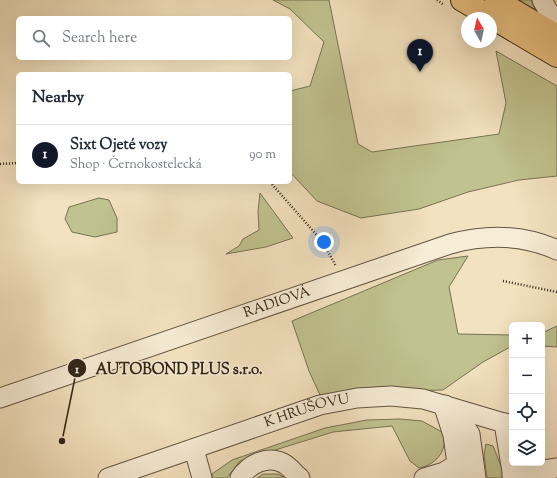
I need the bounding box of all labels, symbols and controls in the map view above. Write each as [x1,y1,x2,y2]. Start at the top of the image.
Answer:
north arrow [461,12,497,48]
search box [16,16,292,60]
icon: search [30,27,52,49]
text: Search here [62,28,137,49]
pin: 1 [407,39,433,72]
text: Nearby [32,86,84,110]
text: Sixt Ojeté vozy [70,135,168,156]
text: 1 [43,146,47,164]
text: 90 m [249,146,276,164]
text: Shop · Černokostelecká [70,156,202,174]
your location [314,232,334,252]
street label: RADIOVÁ [241,282,314,324]
map controls [509,322,545,466]
button: + [509,322,545,358]
callout: AUTOBOND PLUS s.r.o. [67,355,271,382]
button: − [509,358,545,394]
text: AUTOBOND PLUS s.r.o. [95,360,263,381]
text: 1 [74,361,80,379]
street label: K HRUŠOVU [262,390,351,433]
button: locate [509,394,545,430]
button: layers [509,430,545,466]

